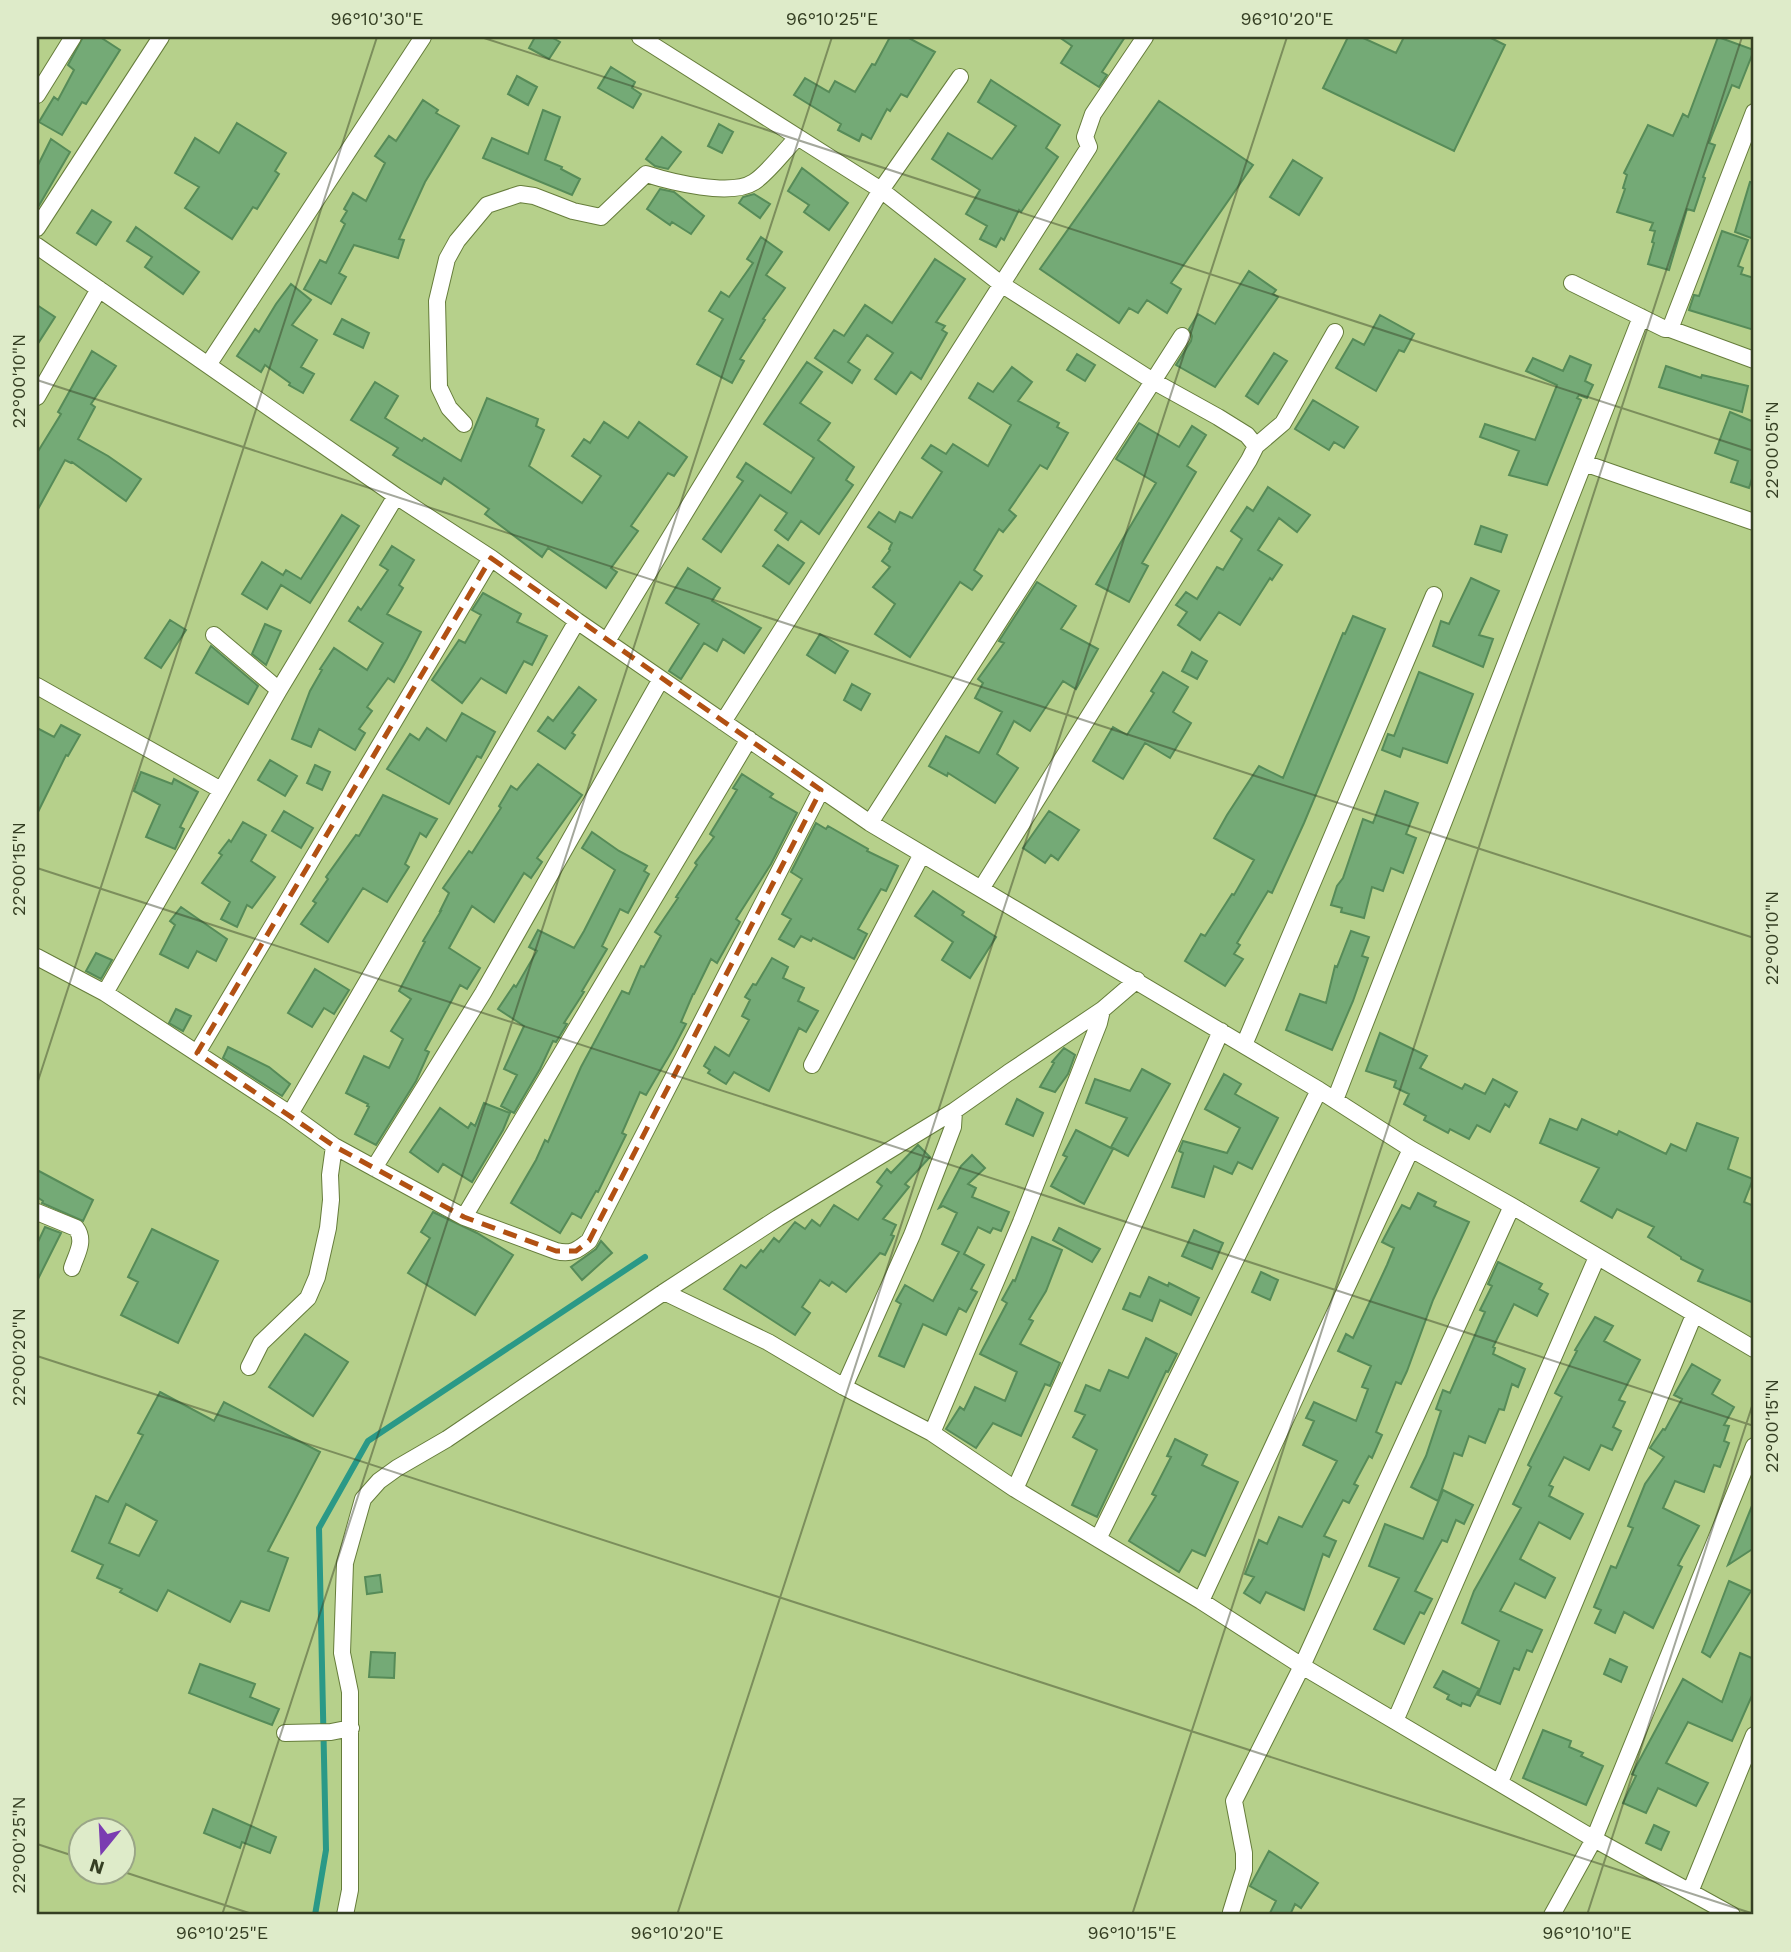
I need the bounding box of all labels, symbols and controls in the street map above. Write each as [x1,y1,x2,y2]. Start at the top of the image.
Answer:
text: 96°10'30"E [330,8,424,29]
text: 96°10'25"E [786,8,878,29]
text: 96°10'20"E [1240,8,1334,29]
text: 22°00'10"N [8,334,29,428]
text: 22°00'05"N [1761,401,1782,499]
text: 22°00'15"N [8,822,29,916]
text: 22°00'10"N [1761,891,1782,985]
text: 22°00'20"N [8,1308,29,1406]
text: 22°00'15"N [1761,1379,1782,1473]
text: 22°00'25"N [8,1796,29,1894]
north arrow [66,1815,136,1885]
text: N [87,1854,107,1880]
text: 96°10'25"E [176,1922,268,1943]
text: 96°10'20"E [630,1922,724,1943]
text: 96°10'15"E [1088,1922,1177,1943]
text: 96°10'10"E [1542,1922,1632,1943]

